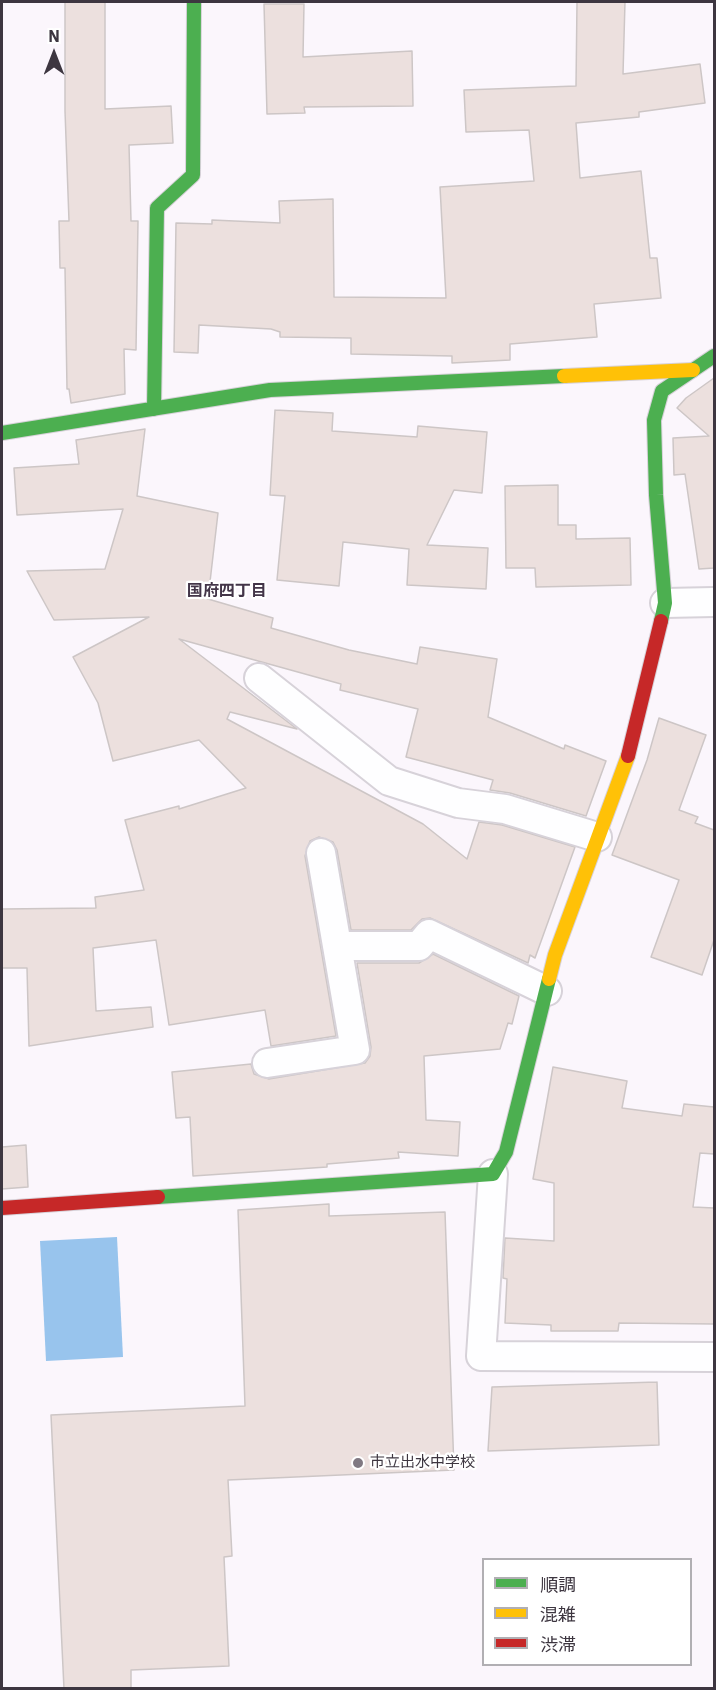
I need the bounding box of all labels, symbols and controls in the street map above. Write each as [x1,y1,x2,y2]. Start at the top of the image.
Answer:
north arrow [24,24,84,84]
text: N [48,26,60,46]
district label: 国府四丁目 [187,581,267,601]
place label: 市立出水中学校 [370,1454,475,1472]
marker: 市立出水中学校 [351,1456,365,1470]
legend [482,1558,692,1666]
text: 順調 [540,1573,576,1596]
text: 混雑 [540,1603,576,1626]
text: 渋滞 [540,1633,576,1656]

